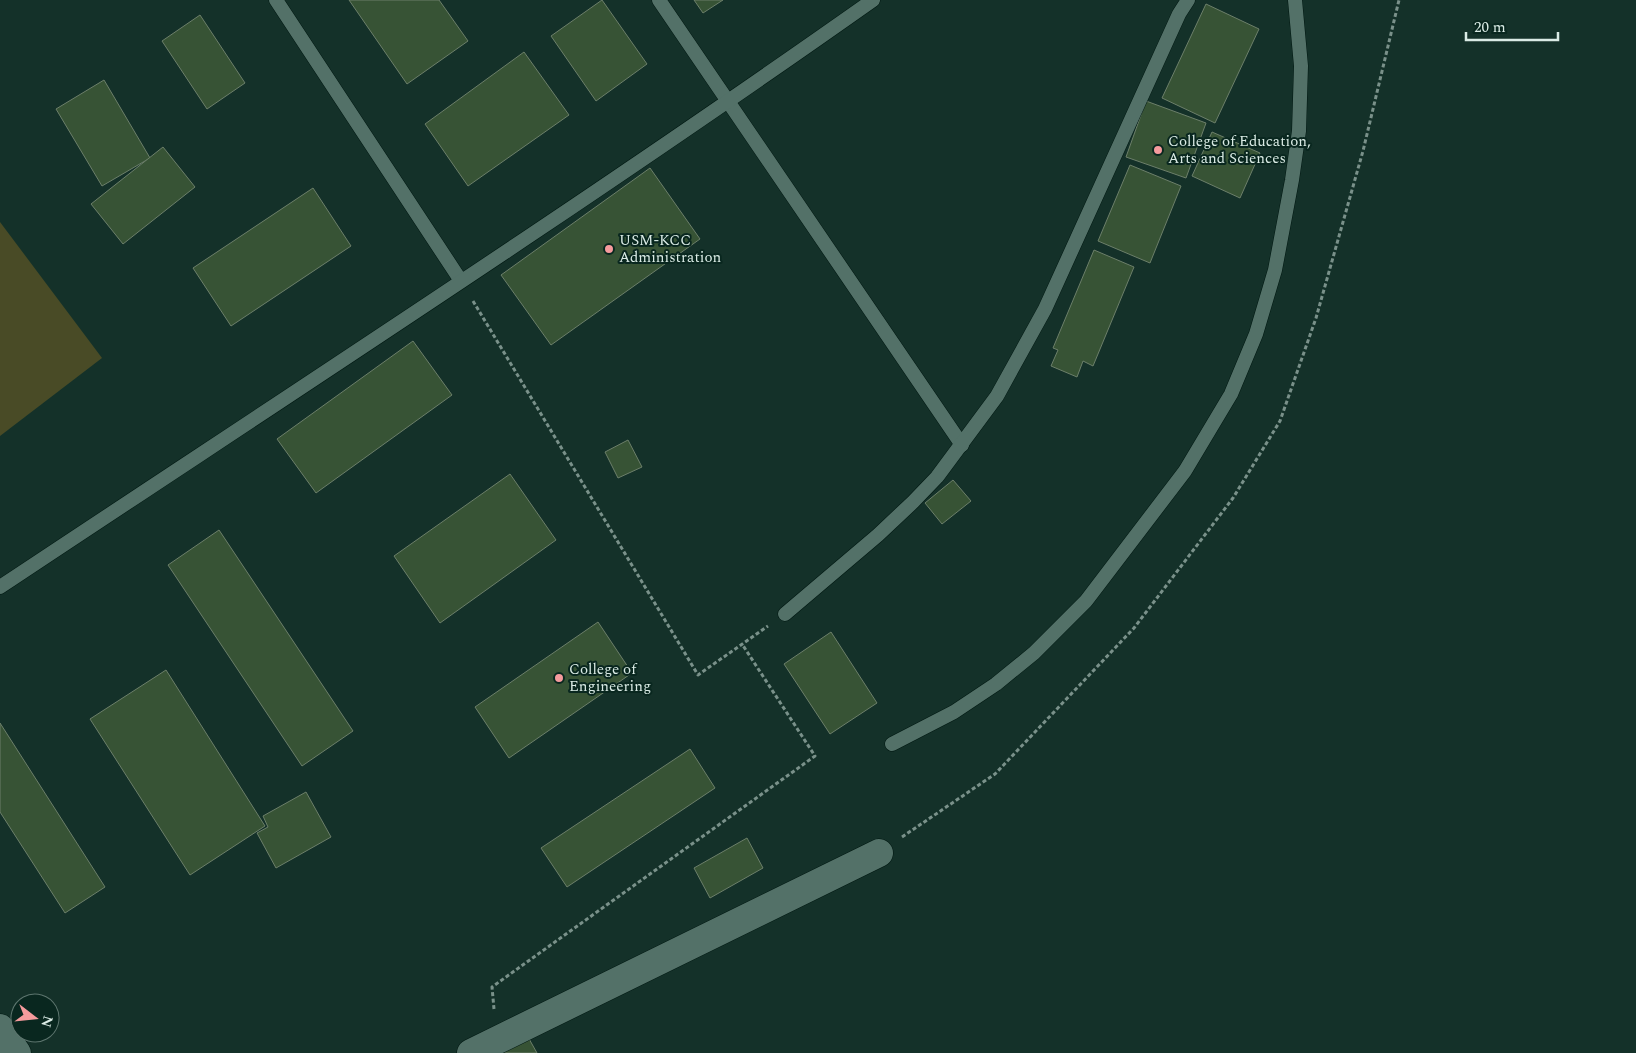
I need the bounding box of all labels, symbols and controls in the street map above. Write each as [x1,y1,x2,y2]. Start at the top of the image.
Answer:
scale bar [1466,10,1558,42]
text: 20 m [1474,16,1506,39]
place label: College of Education, Arts and Sciences [1168,130,1311,170]
marker: College of Education, Arts and Sciences [1152,144,1164,156]
place label: USM-KCC Administration [619,229,722,269]
marker: USM-KCC Administration [603,243,615,255]
place label: College of Engineering [569,658,651,698]
marker: College of Engineering [553,672,565,684]
north arrow [10,993,60,1043]
text: N [35,1013,59,1030]

